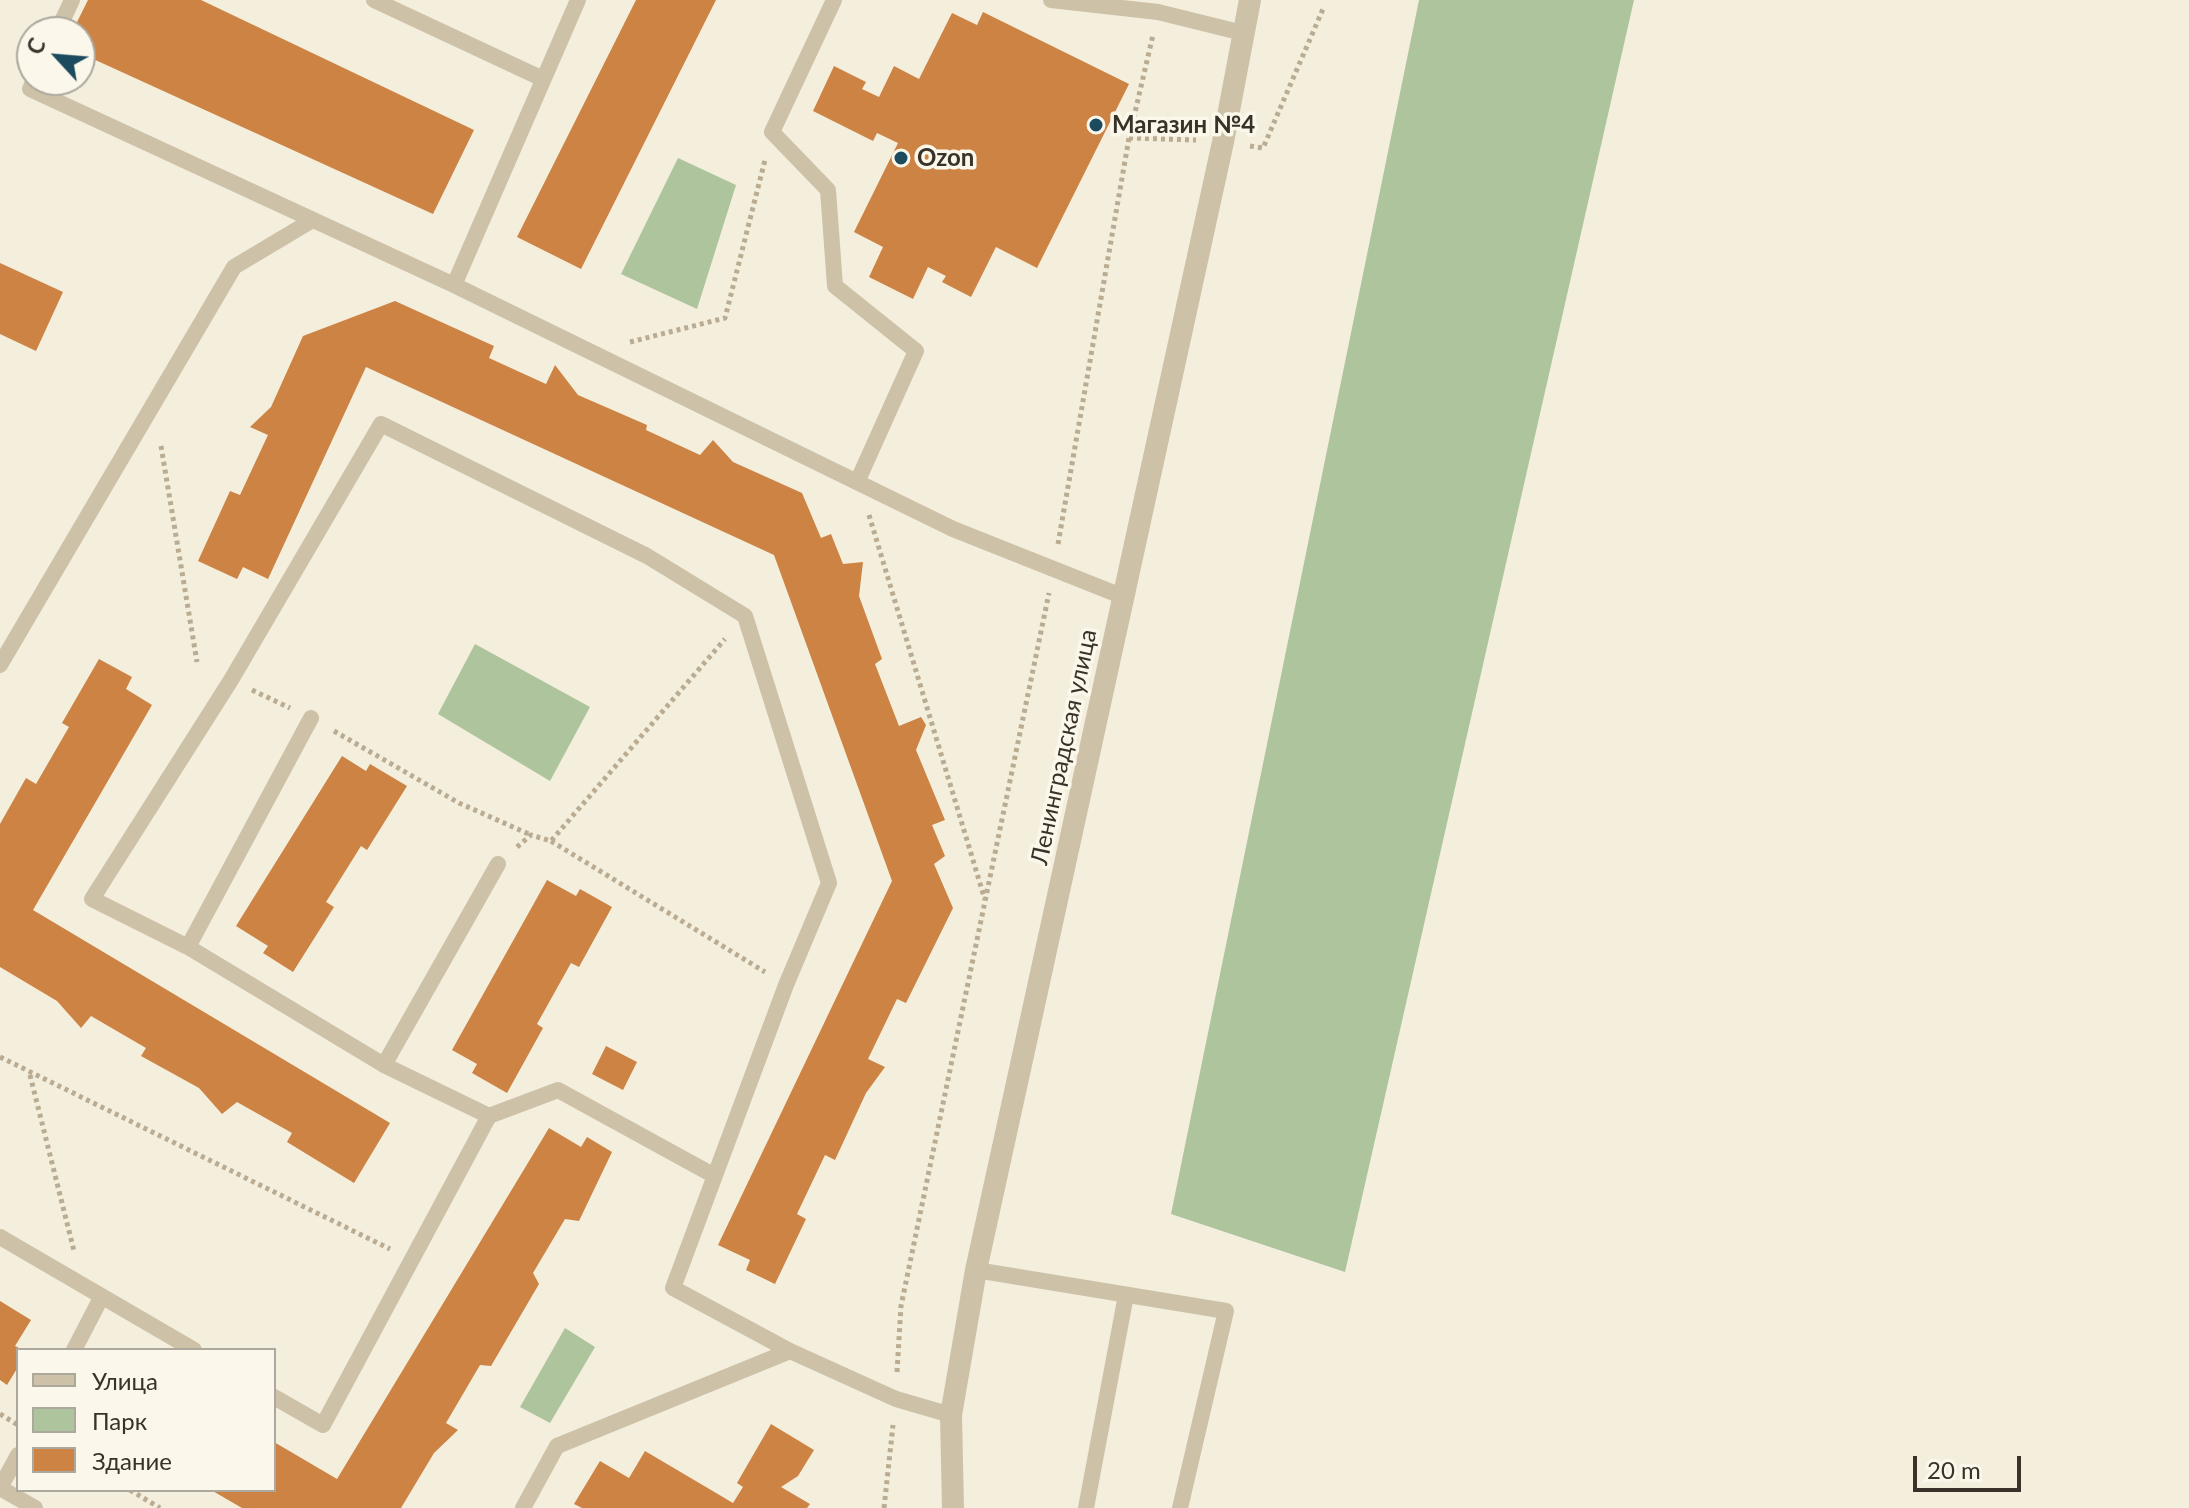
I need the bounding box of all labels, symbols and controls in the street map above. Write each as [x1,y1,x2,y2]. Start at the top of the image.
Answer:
north arrow [16,16,96,96]
text: С [20,34,51,59]
place label: Магазин №4 [1112,111,1255,139]
marker: Магазин №4 [1087,116,1105,134]
place label: Ozon [917,144,974,172]
marker: Ozon [892,149,910,167]
street label: Ленинградская улица [1025,627,1103,867]
legend [16,1348,276,1492]
text: Улица [92,1366,158,1395]
text: Парк [92,1406,147,1435]
scale bar [1917,1440,2025,1490]
text: Здание [92,1446,172,1475]
text: 20 m [1927,1455,1981,1484]

